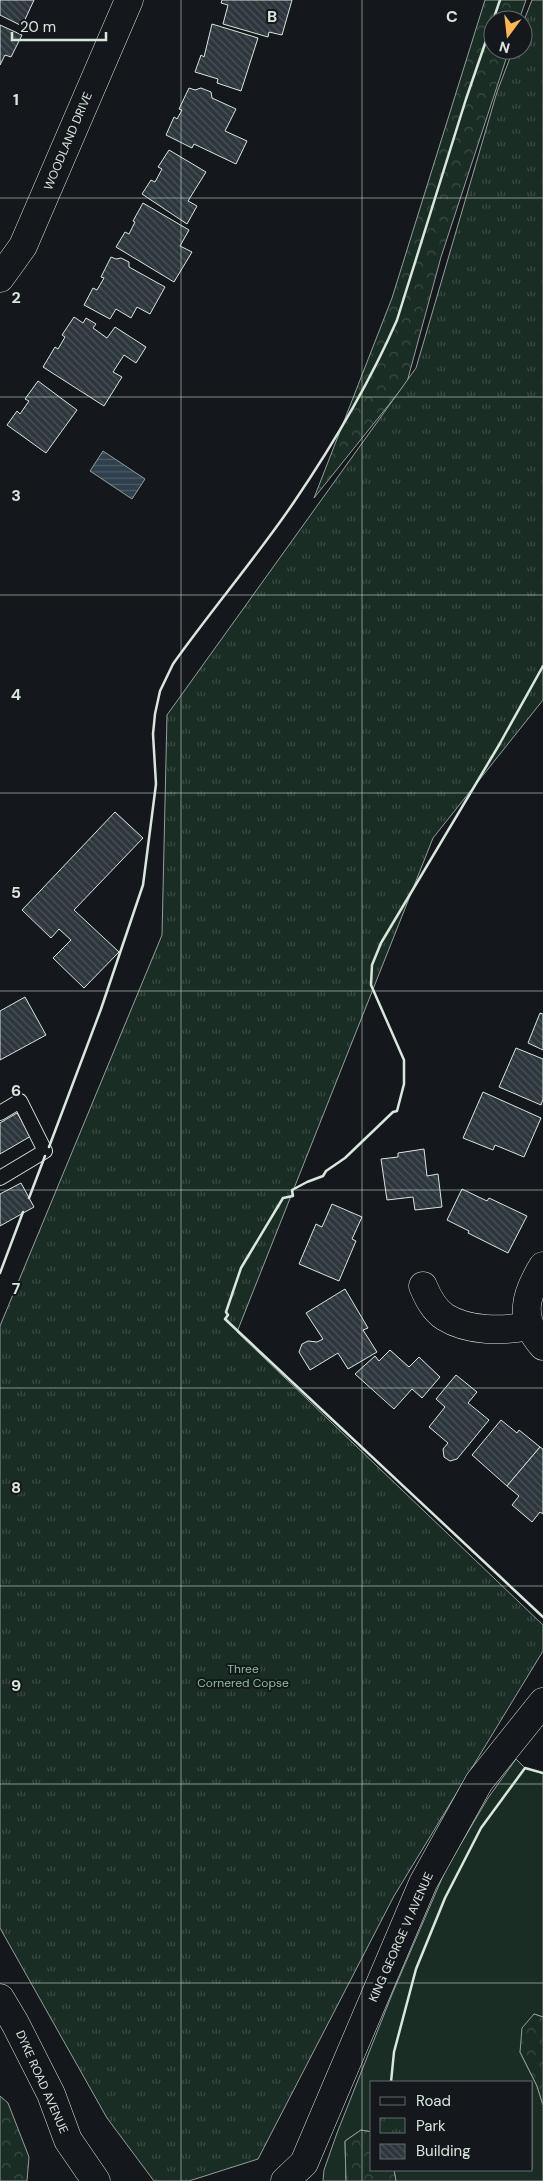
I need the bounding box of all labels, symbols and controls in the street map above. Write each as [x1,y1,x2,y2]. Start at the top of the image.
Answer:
text: B [267,6,277,27]
text: C [446,6,458,27]
scale bar [12,10,106,42]
north arrow [483,10,533,60]
text: 20 m [20,17,56,37]
text: N [497,38,512,58]
text: 1 [13,89,19,110]
street label: WOODLAND DRIVE [40,89,96,193]
text: 2 [11,287,21,308]
text: 3 [11,485,21,506]
text: 4 [11,684,21,705]
text: 5 [11,882,21,903]
text: 6 [11,1080,21,1101]
text: 7 [12,1278,21,1299]
text: 8 [11,1477,21,1498]
park label: Three Cornered Copse [197,1661,289,1691]
text: 9 [11,1675,21,1696]
street label: KING GEORGE VI AVENUE [365,1869,437,2004]
street label: DYKE ROAD AVENUE [12,2028,72,2136]
legend [370,2081,533,2171]
text: Road [416,2091,451,2111]
text: Park [416,2116,446,2136]
text: Building [416,2141,471,2161]

